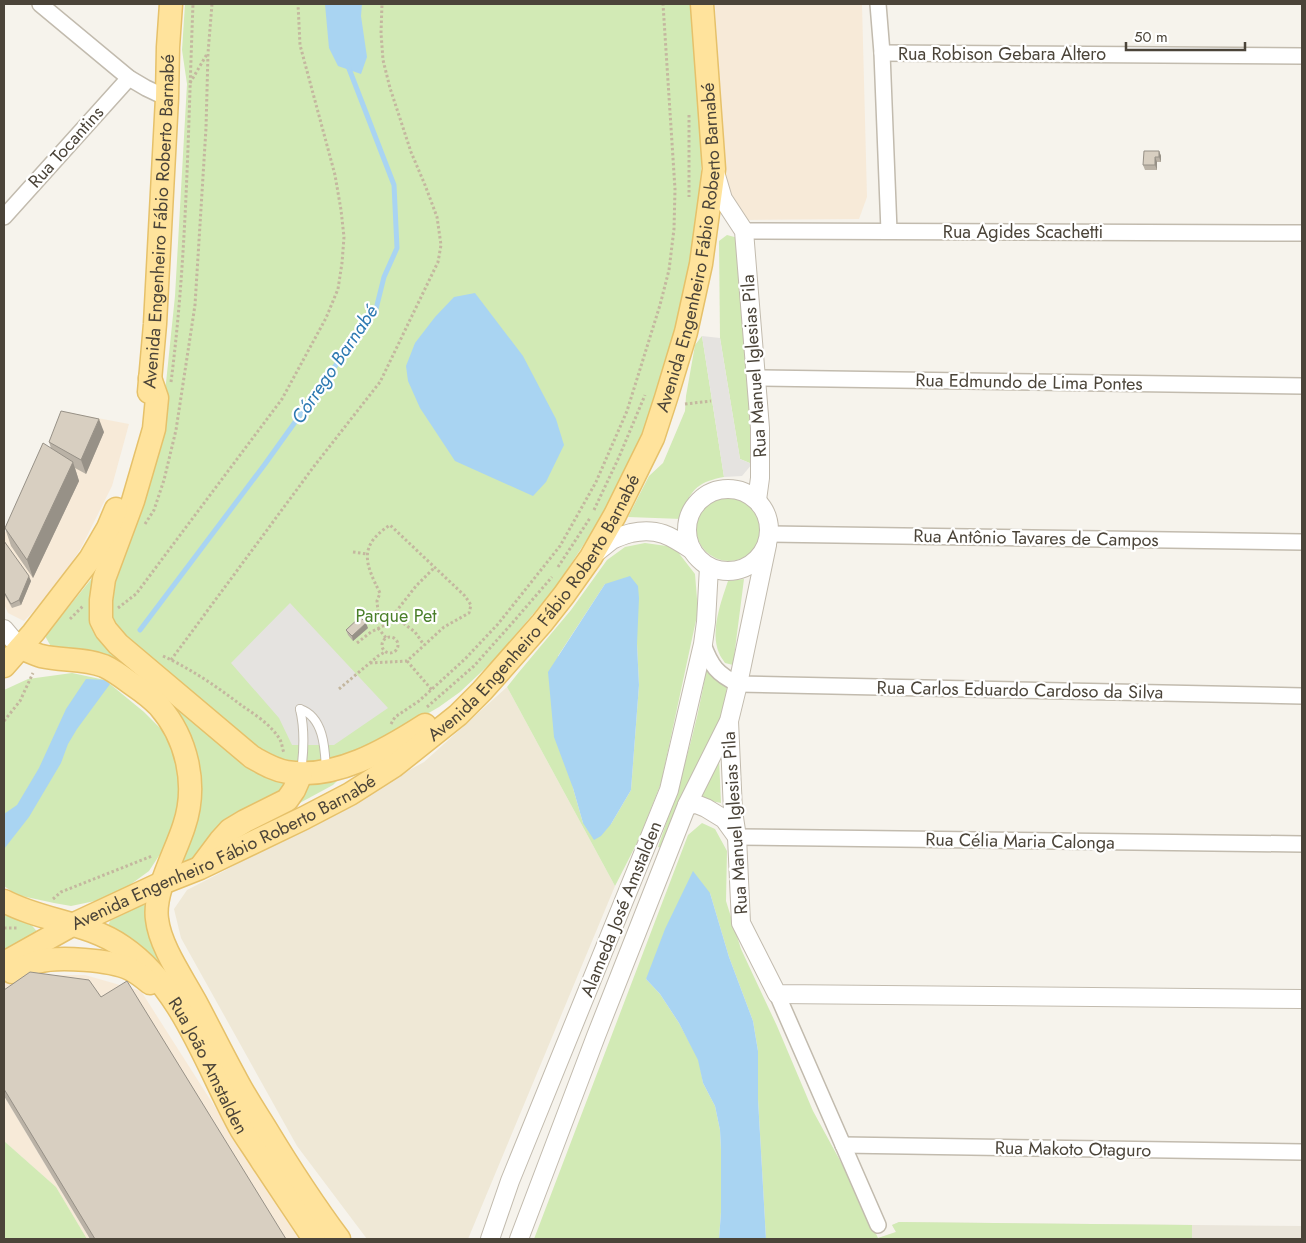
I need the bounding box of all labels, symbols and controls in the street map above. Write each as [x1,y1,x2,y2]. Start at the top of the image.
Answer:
scale bar [1126,20,1245,52]
text: 50 m [1134,26,1168,48]
street label: Rua Robison Gebara Altero [898,41,1106,67]
street label: Avenida Engenheiro Fábio Roberto Barnabé [136,54,181,390]
street label: Avenida Engenheiro Fábio Roberto Barnabé [649,82,727,415]
street label: Rua Tocantins [22,100,110,194]
street label: Rua Agides Scachetti [943,219,1103,245]
street label: Rua Manuel Iglesias Pila [735,274,773,458]
water label: Córrego Barnabé [285,299,385,429]
street label: Rua Edmundo de Lima Pontes [915,367,1143,397]
street label: Avenida Engenheiro Fábio Roberto Barnabé [422,470,646,748]
street label: Rua Antônio Tavares de Campos [913,523,1159,553]
park label: Parque Pet [355,603,437,629]
street label: Rua Carlos Eduardo Cardoso da Silva [876,675,1164,705]
street label: Rua Manuel Iglesias Pila [716,731,754,915]
street label: Avenida Engenheiro Fábio Roberto Barnabé [67,768,381,937]
street label: Alameda José Amstalden [574,817,668,1001]
street label: Rua Célia Maria Calonga [925,826,1115,856]
street label: Rua João Amstalden [162,992,254,1139]
street label: Rua Makoto Otaguro [995,1135,1152,1163]

